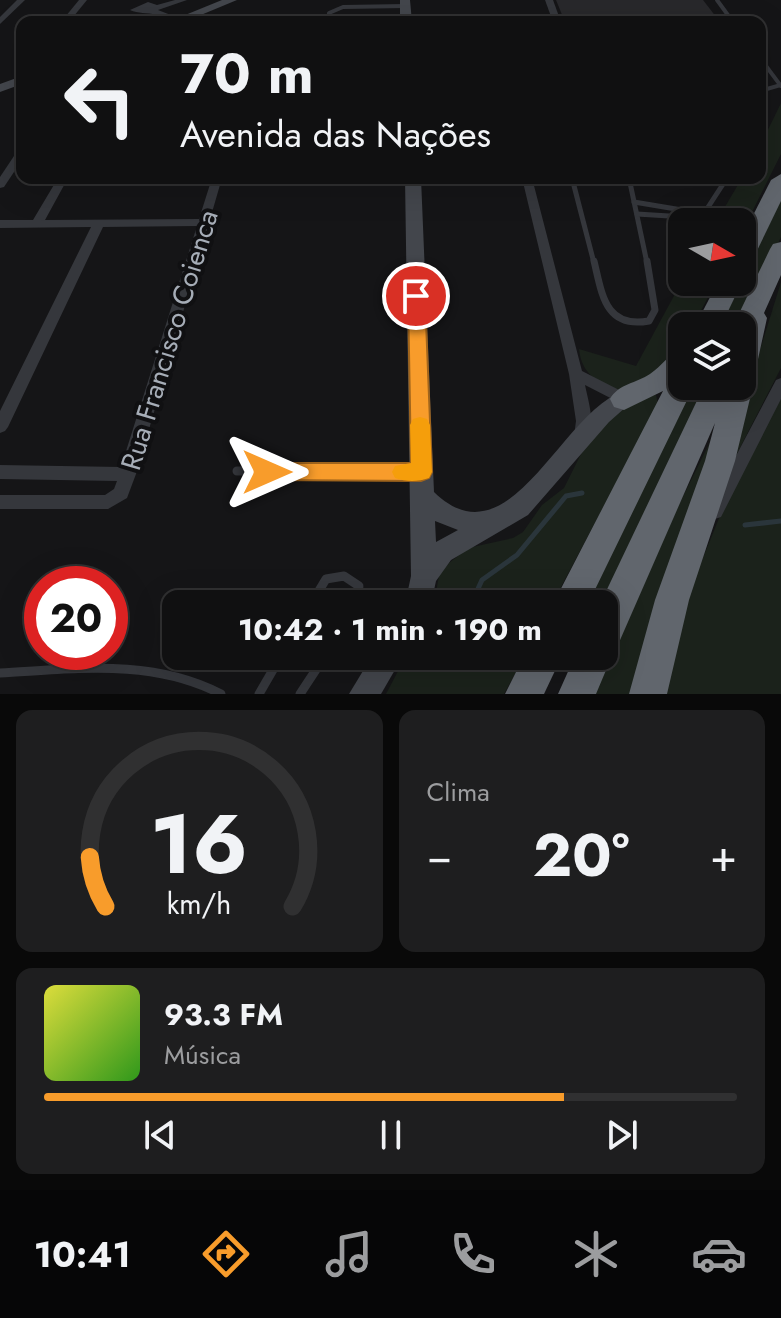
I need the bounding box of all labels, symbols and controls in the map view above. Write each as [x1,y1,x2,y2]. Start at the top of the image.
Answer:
text: 70 m [180,33,314,114]
icon: left [48,48,152,152]
text: Avenida das Nações [180,108,491,160]
street label: Rua Francisco Coienca [110,205,229,475]
north arrow [668,208,756,296]
map controls [668,208,756,400]
pin [382,262,450,330]
icon: arrive [394,274,438,318]
button: layers [668,312,756,400]
position arrow [225,430,309,514]
speed limit sign: 20 [24,566,128,670]
text: 10:42 · 1 min · 190 m [238,608,542,651]
text: Clima [427,773,490,811]
text: 16 [150,784,248,904]
text: 20° [533,812,630,899]
text: − [427,824,452,888]
text: + [710,824,737,888]
text: km/h [167,883,232,925]
text: 93.3 FM [164,993,283,1036]
text: Música [164,1036,241,1074]
icon: previous [138,1113,182,1157]
icon: pause [369,1113,413,1157]
icon: next [600,1113,644,1157]
icon: directions [198,1226,254,1282]
icon: music [321,1226,377,1282]
icon: phone [445,1226,501,1282]
icon: climate [568,1226,624,1282]
icon: car [691,1226,747,1282]
text: 10:41 [34,1228,131,1280]

